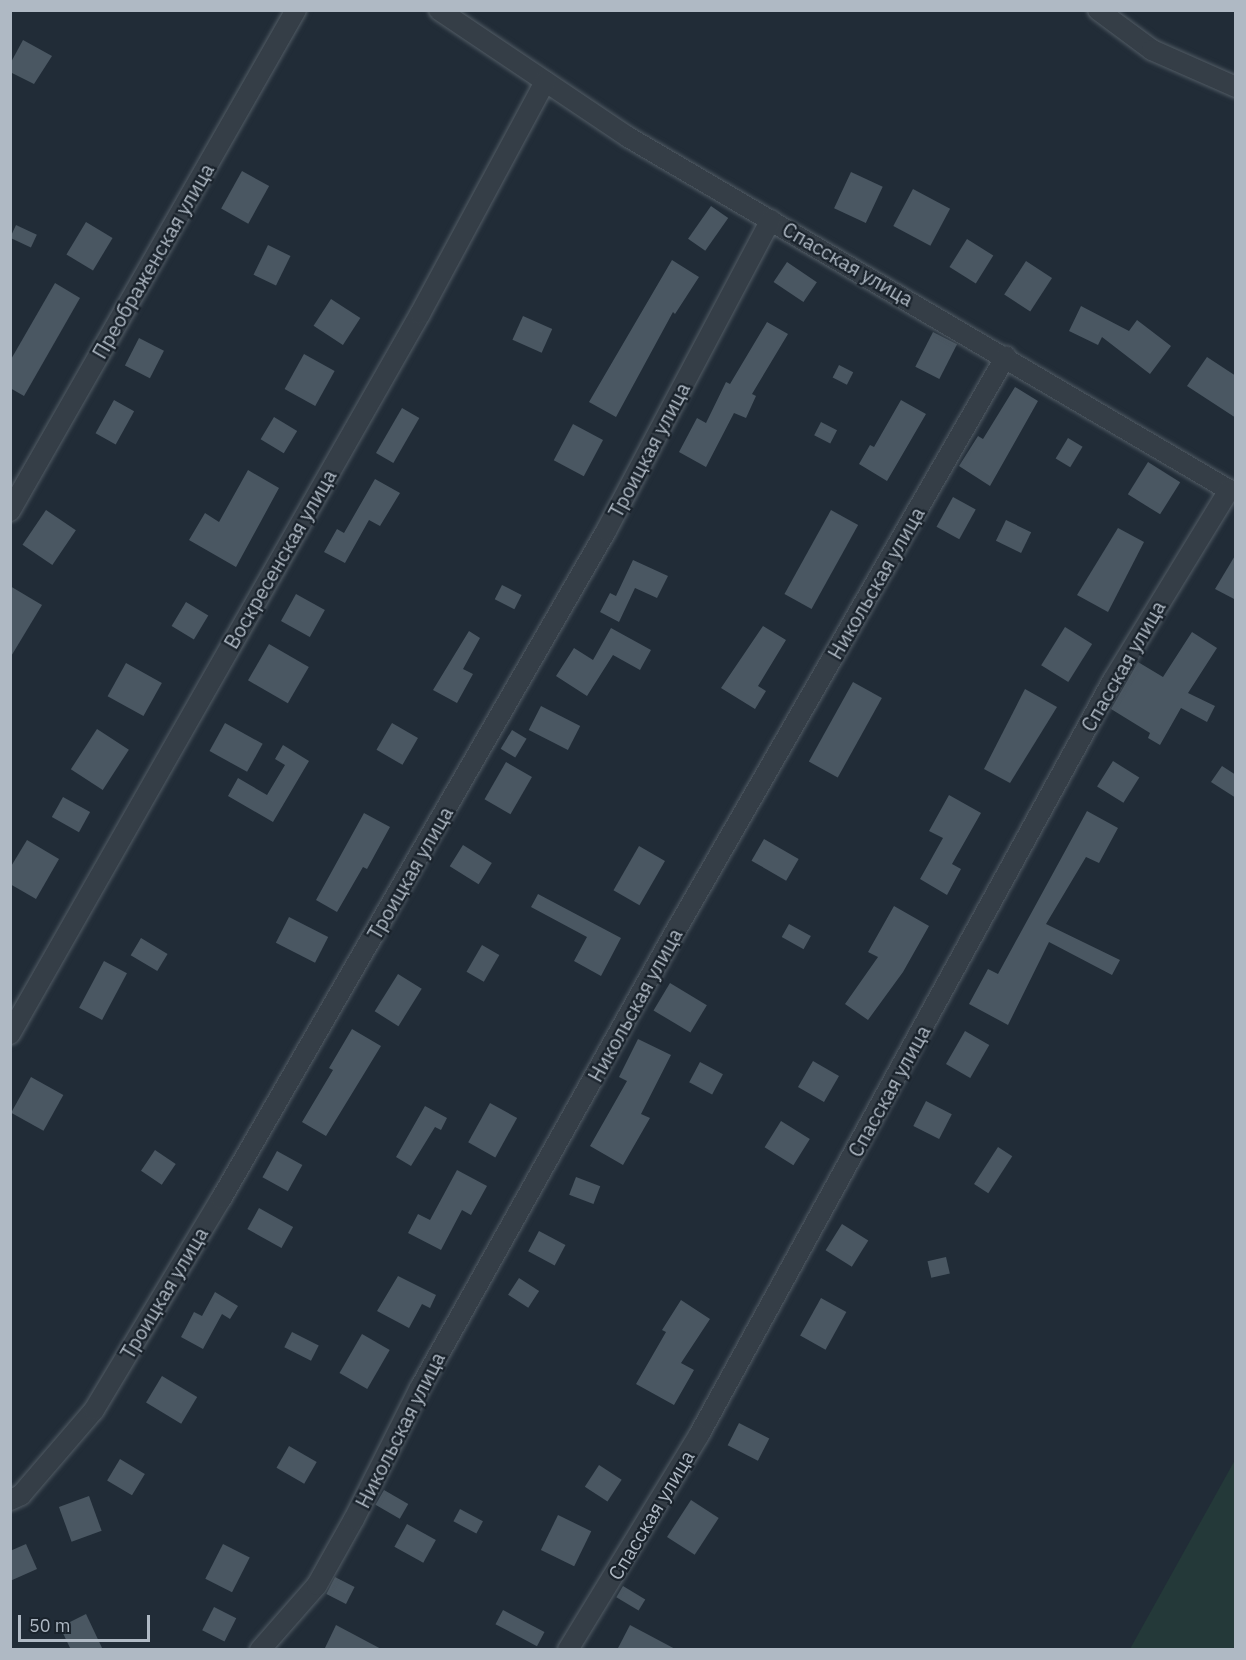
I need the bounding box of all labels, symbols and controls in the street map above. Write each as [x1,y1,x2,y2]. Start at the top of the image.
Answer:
street label: Преображенская улица [87,159,219,363]
street label: Спасская улица [778,217,918,311]
street label: Троицкая улица [603,378,695,522]
street label: Воскресенская улица [219,465,341,653]
street label: Никольская улица [823,503,929,663]
street label: Спасская улица [1076,596,1170,736]
street label: Троицкая улица [362,802,458,944]
street label: Никольская улица [583,924,687,1086]
street label: Спасская улица [843,1021,935,1161]
street label: Троицкая улица [115,1223,213,1363]
street label: Никольская улица [350,1348,450,1512]
street label: Спасская улица [603,1446,699,1584]
scale bar [21,1603,153,1641]
text: 50 m [29,1614,71,1637]

